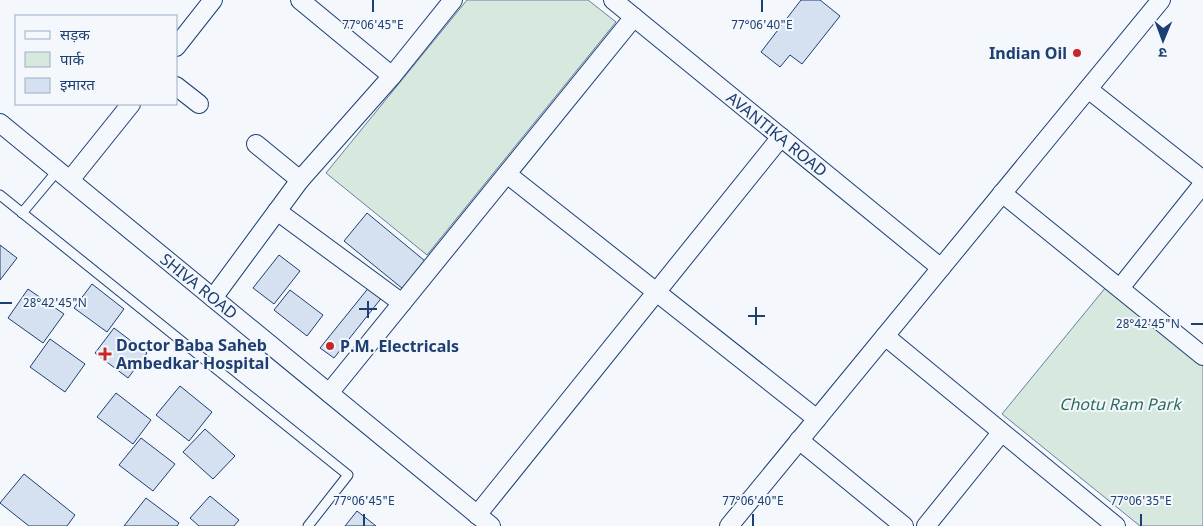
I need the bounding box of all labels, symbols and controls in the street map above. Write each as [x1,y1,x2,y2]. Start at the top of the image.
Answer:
legend [15,15,178,105]
north arrow [1138,15,1188,65]
text: 77°06'45"E [342,18,404,34]
text: 77°06'40"E [731,18,793,34]
text: सड़क [60,27,90,46]
text: उ [1158,42,1167,61]
place label: Indian Oil [989,45,1067,66]
marker: Indian Oil [1071,47,1083,59]
text: पार्क [60,51,84,71]
text: इमारत [60,77,95,96]
street label: AVANTIKA ROAD [721,89,830,183]
street label: SHIVA ROAD [155,250,240,326]
text: 28°42'45"N [23,296,87,312]
text: 28°42'45"N [1116,317,1180,333]
place label: Doctor Baba Saheb Ambedkar Hospital [116,337,269,376]
place label: P.M. Electricals [340,338,459,359]
marker: P.M. Electricals [324,340,336,352]
marker: Doctor Baba Saheb Ambedkar Hospital [98,347,112,361]
park label: Chotu Ram Park [1059,396,1183,417]
text: 77°06'45"E [333,494,395,510]
text: 77°06'40"E [722,494,784,510]
text: 77°06'35"E [1110,494,1172,510]

